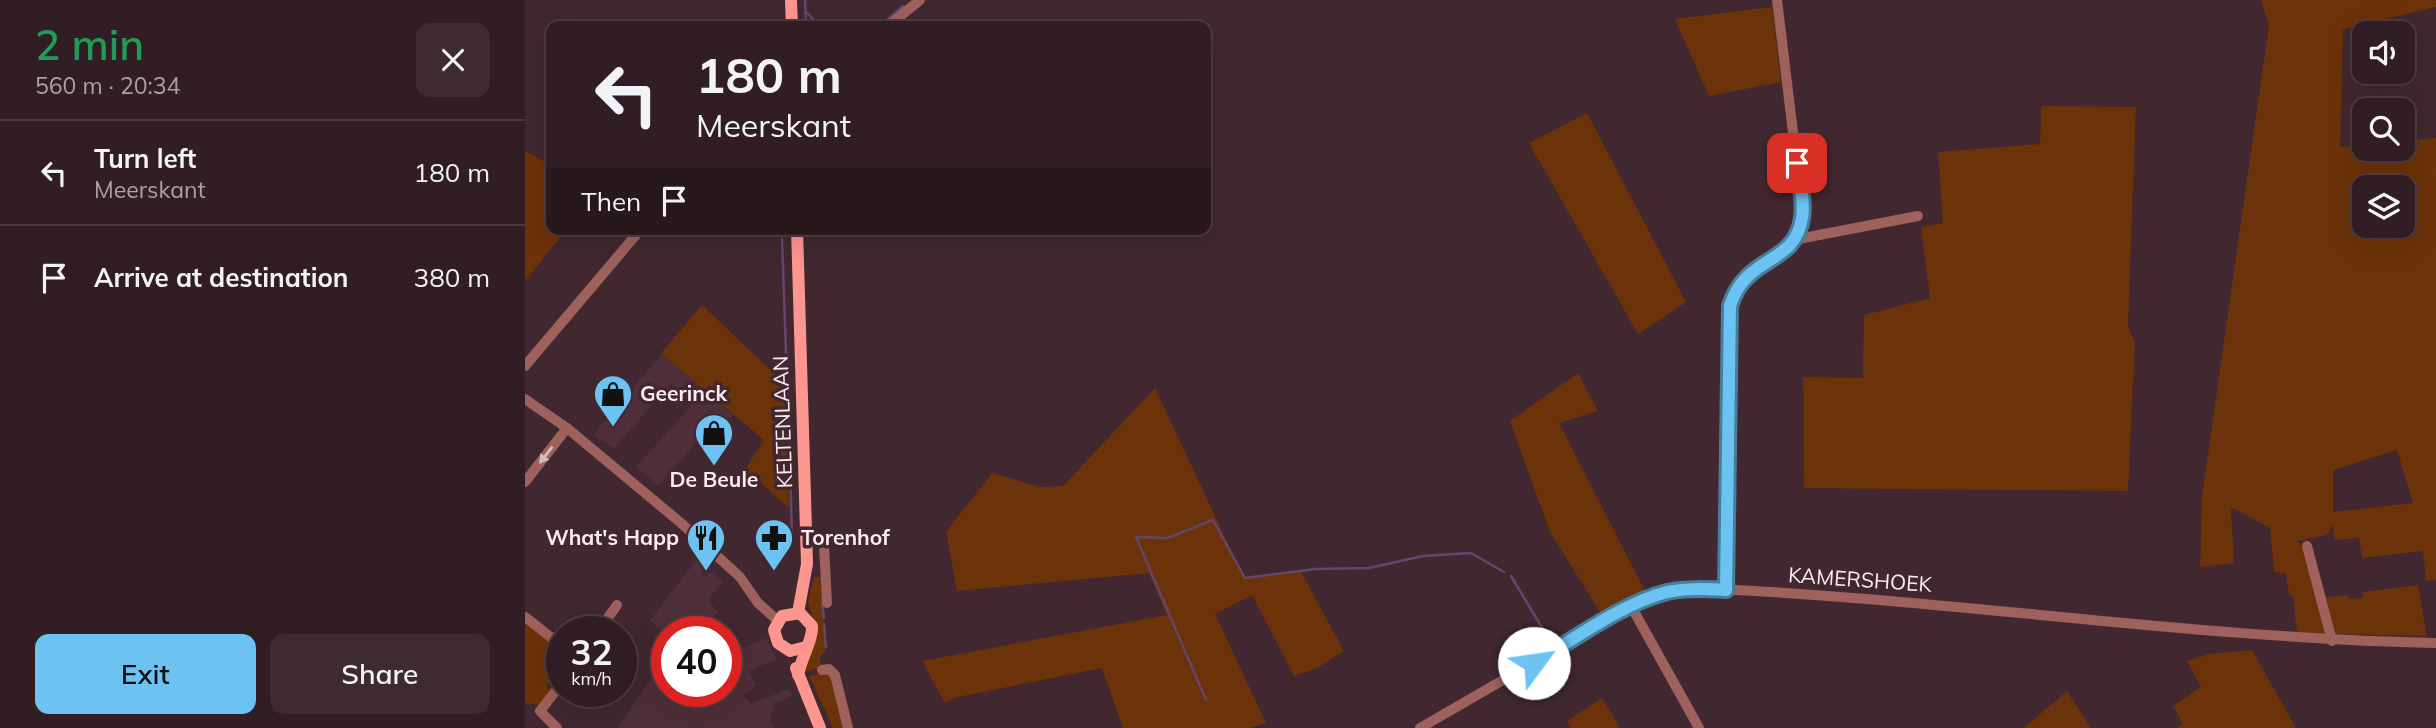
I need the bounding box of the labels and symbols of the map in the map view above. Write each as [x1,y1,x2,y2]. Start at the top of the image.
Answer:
pin [1767,133,1827,193]
street label: KELTENLAAN [767,355,797,489]
shop icon: Geerinck [592,373,634,428]
place label: Geerinck [640,380,728,406]
shop icon: De Beule [693,412,735,467]
one-way arrow [540,446,554,464]
place label: De Beule [670,466,758,492]
restaurant icon: What's Happ [685,517,727,572]
pharmacy icon: Torenhof [753,517,795,572]
place label: What's Happ [545,524,679,550]
place label: Torenhof [801,524,891,550]
street label: KAMERSHOEK [1787,561,1934,597]
speed limit sign: 40 [651,616,742,707]
position arrow [1497,626,1571,700]

